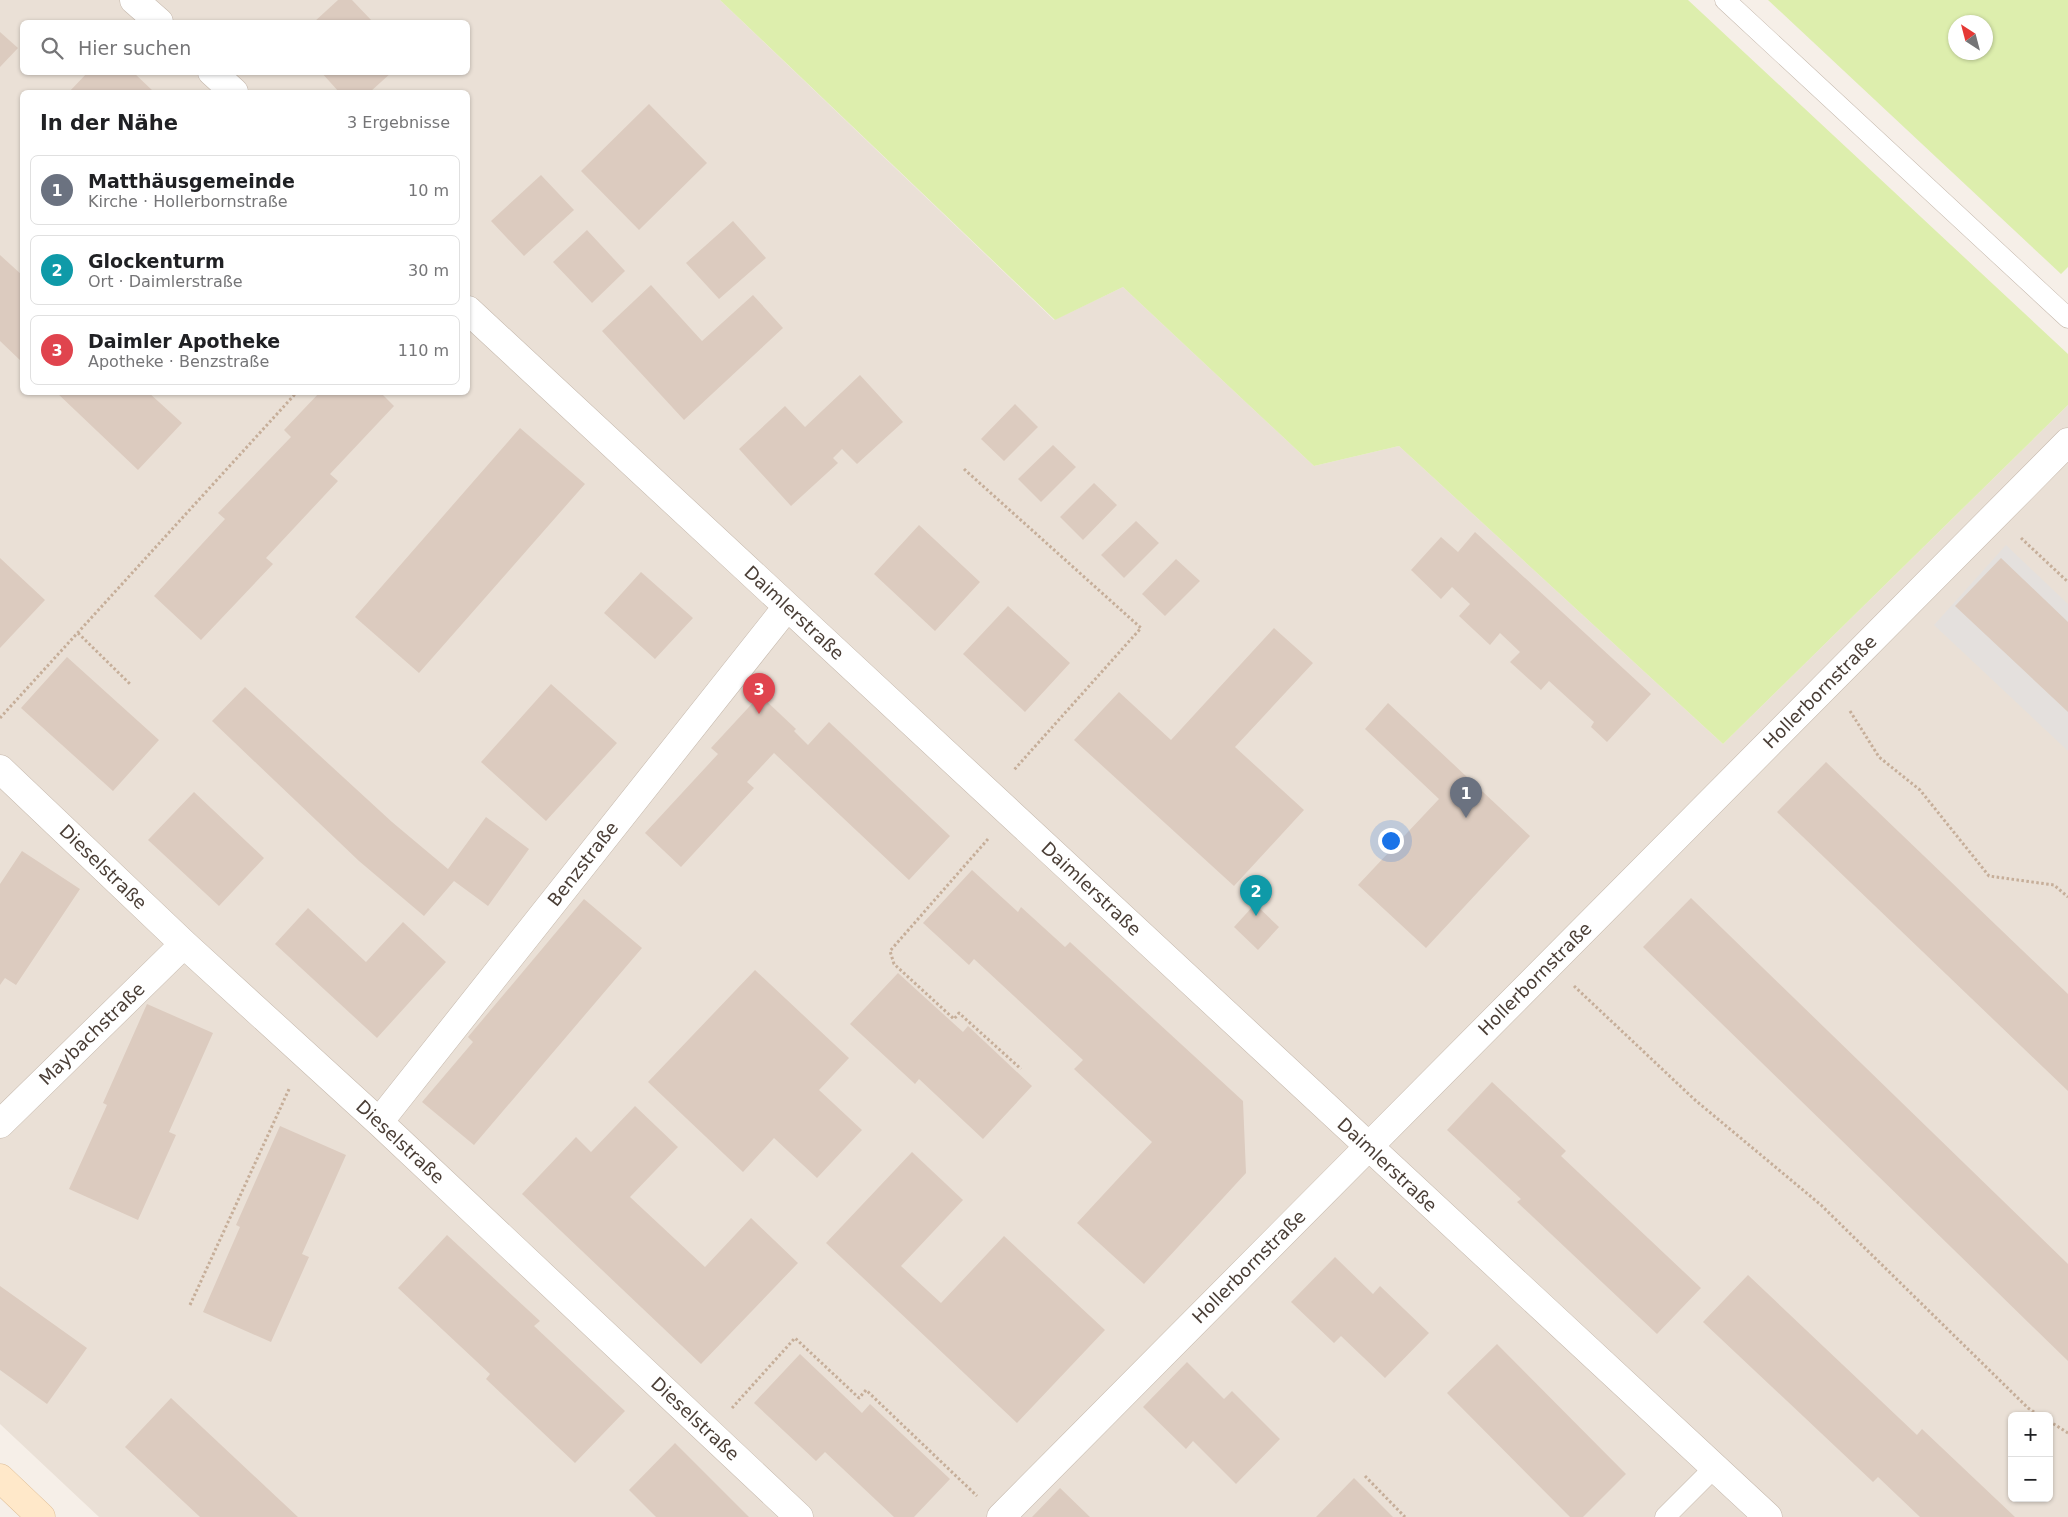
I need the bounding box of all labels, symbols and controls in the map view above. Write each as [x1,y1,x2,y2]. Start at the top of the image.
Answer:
north arrow [1948,15,1993,60]
search box [20,20,470,75]
icon: search [38,34,66,62]
text: Hier suchen [78,37,191,59]
text: In der Nähe [40,111,178,135]
text: 3 Ergebnisse [347,113,450,132]
text: Matthäusgemeinde [88,170,295,192]
text: 1 [51,181,63,200]
text: 10 m [408,181,449,200]
text: Kirche · Hollerbornstraße [88,192,288,211]
text: Glockenturm [88,250,225,272]
text: 2 [51,261,63,280]
text: 30 m [408,261,449,280]
text: Ort · Daimlerstraße [88,272,243,291]
text: Daimler Apotheke [88,330,280,352]
text: 3 [51,341,63,360]
text: 110 m [398,341,449,360]
text: Apotheke · Benzstraße [88,352,269,371]
street label: Daimlerstraße [740,561,848,664]
street label: Hollerbornstraße [1759,631,1881,753]
pin: 3 [743,673,775,714]
pin: 1 [1450,777,1482,818]
street label: Benzstraße [543,817,622,910]
street label: Dieselstraße [56,820,151,913]
your location [1378,828,1404,854]
street label: Daimlerstraße [1037,837,1145,940]
pin: 2 [1240,875,1272,916]
street label: Hollerbornstraße [1474,918,1596,1040]
street label: Maybachstraße [35,978,149,1089]
street label: Dieselstraße [352,1096,449,1188]
street label: Daimlerstraße [1333,1113,1441,1216]
street label: Hollerbornstraße [1188,1206,1310,1328]
street label: Dieselstraße [647,1373,744,1465]
map controls [2008,1412,2053,1502]
button: + [2008,1412,2053,1457]
button: − [2008,1457,2053,1502]

